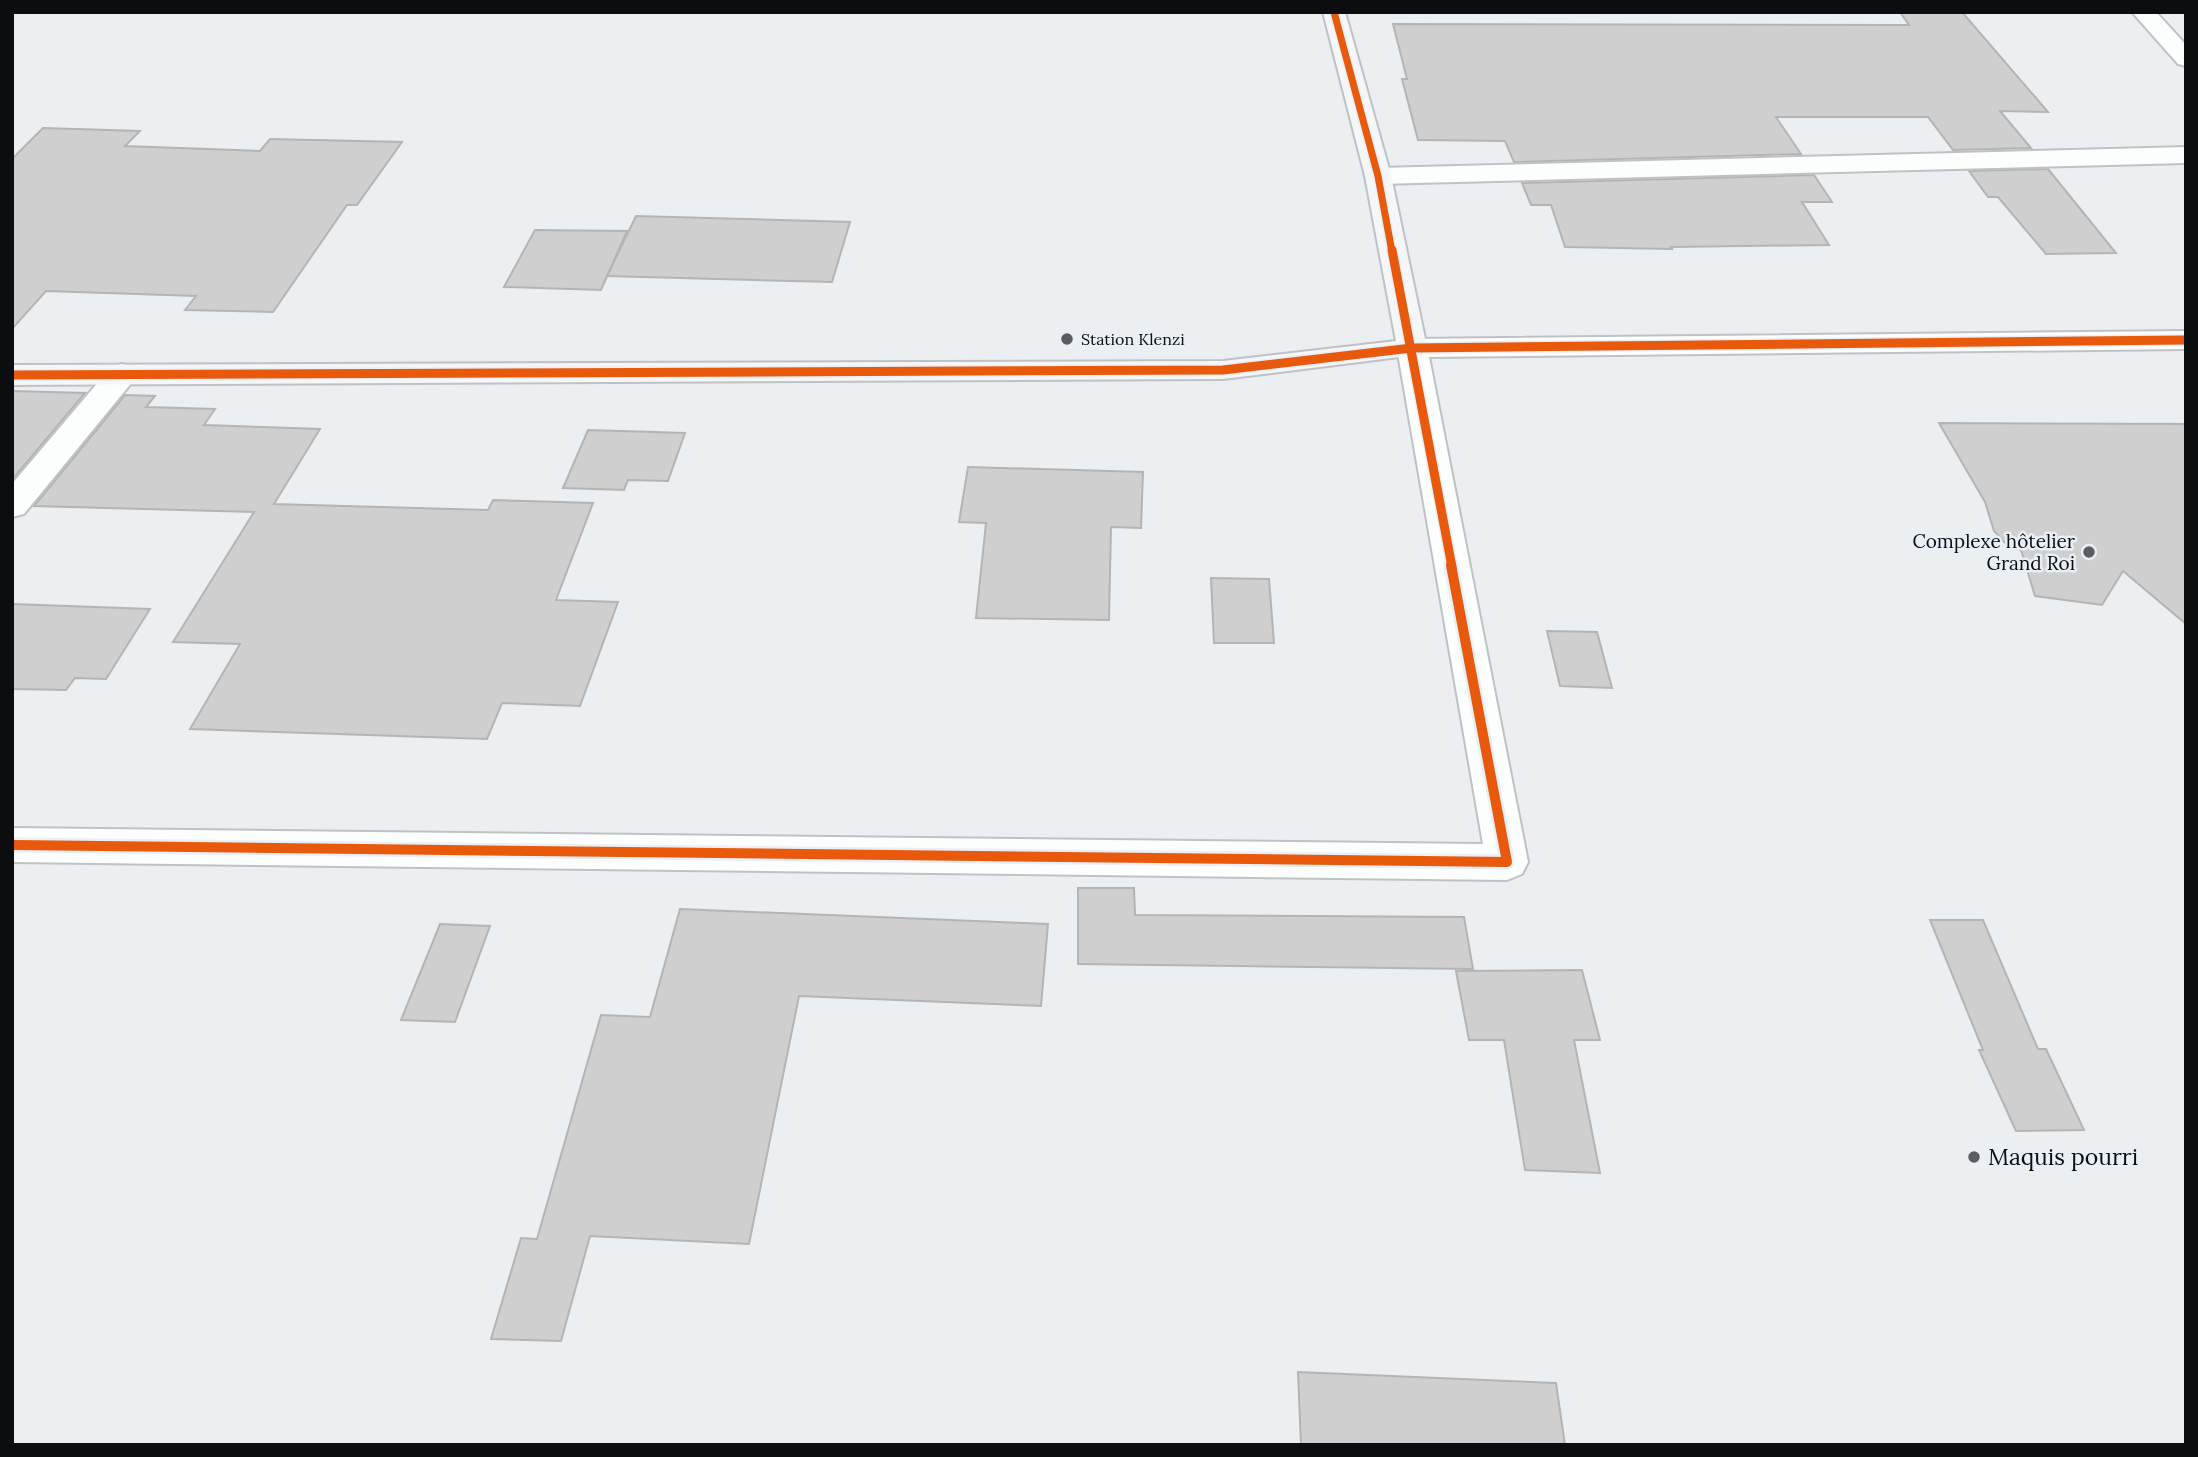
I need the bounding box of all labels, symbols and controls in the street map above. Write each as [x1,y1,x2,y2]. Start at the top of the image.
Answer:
place label: Station Klenzi [1081,329,1185,349]
marker: Station Klenzi [1059,331,1075,347]
place label: Complexe hôtelier Grand Roi [1912,529,2076,575]
marker: Complexe hôtelier Grand Roi [2081,544,2097,560]
place label: Maquis pourri [1988,1142,2138,1171]
marker: Maquis pourri [1966,1149,1982,1165]

